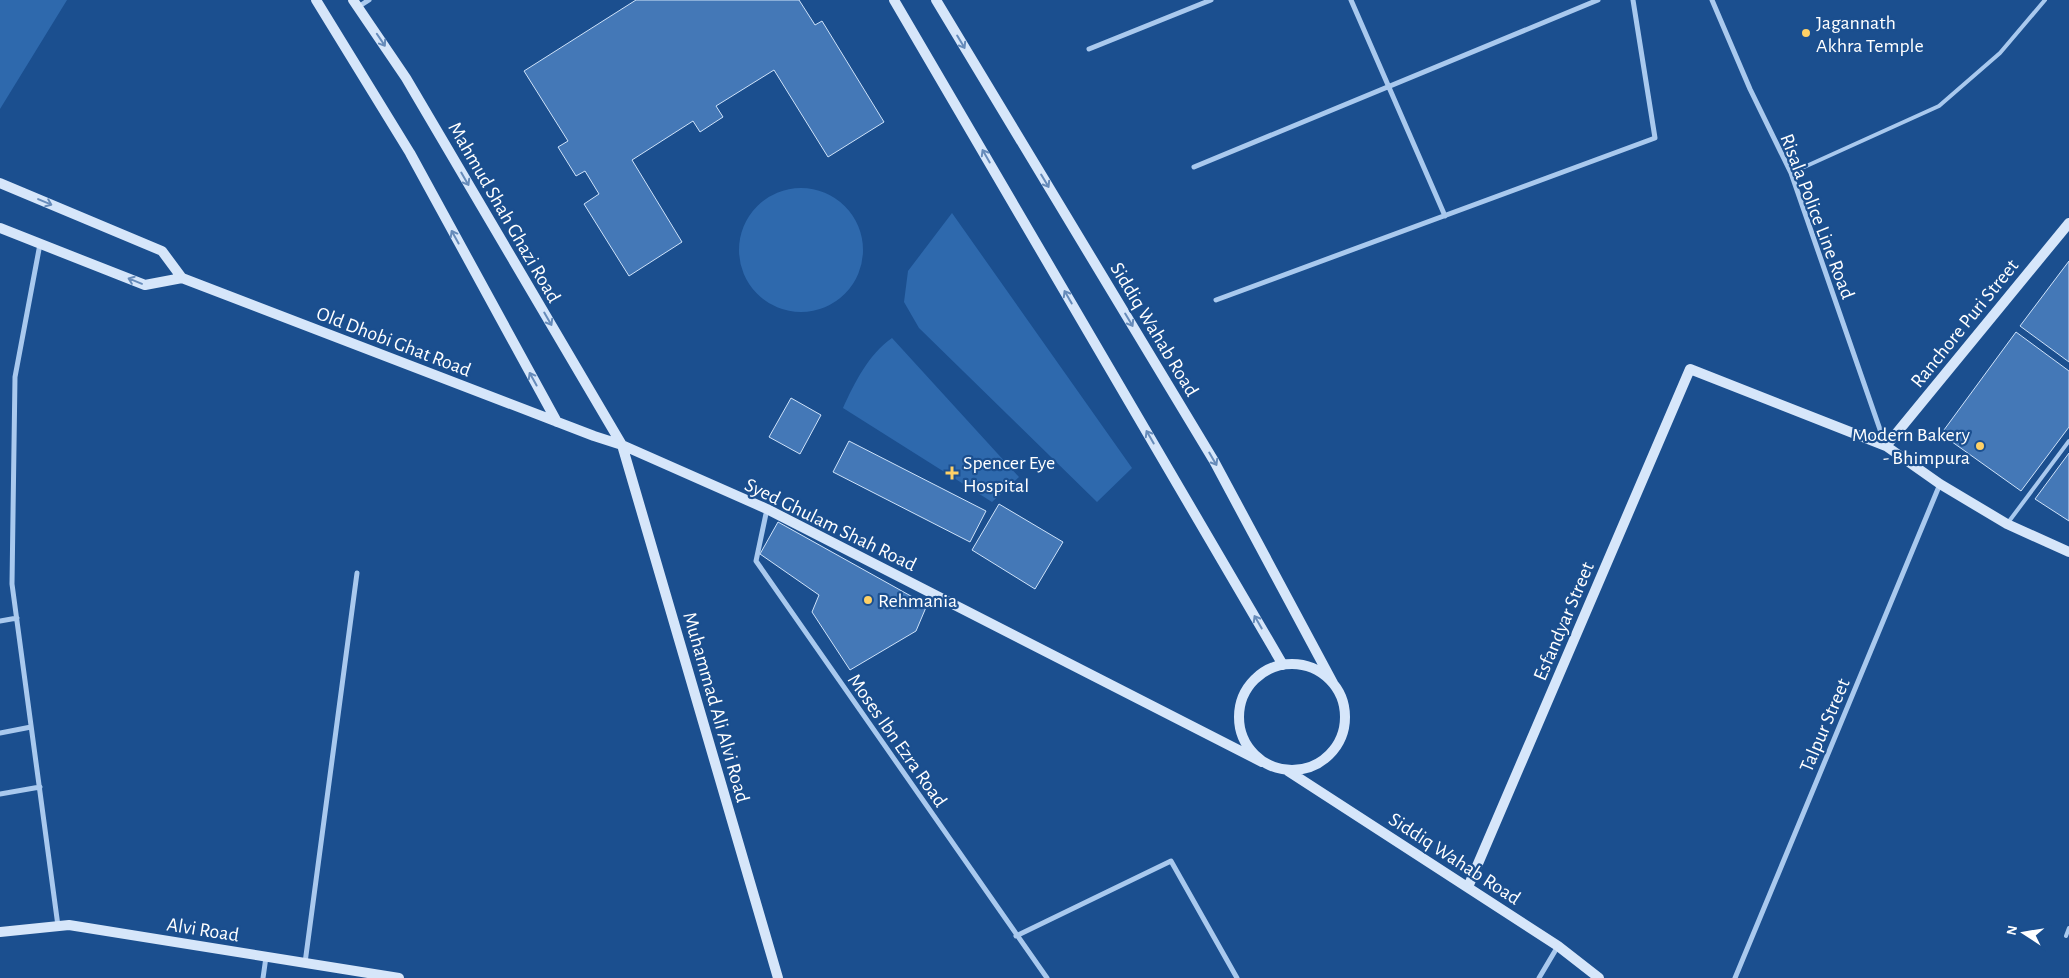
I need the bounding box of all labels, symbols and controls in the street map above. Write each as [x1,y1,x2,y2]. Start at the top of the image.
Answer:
place label: Jagannath Akhra Temple [1816,13,1924,56]
marker: Jagannath Akhra Temple [1800,27,1812,39]
one-way arrow [376,33,386,47]
one-way arrow [957,34,967,48]
street label: Mahmud Shah Ghazi Road [444,119,564,306]
street label: Risala Police Line Road [1776,131,1858,302]
one-way arrow [980,150,990,164]
one-way arrow [461,171,471,185]
one-way arrow [1041,173,1051,187]
one-way arrow [37,198,52,207]
one-way arrow [450,229,460,244]
street label: Ranchore Puri Street [1907,255,2023,392]
street label: Siddiq Wahab Road [1106,259,1202,400]
one-way arrow [128,276,143,285]
one-way arrow [1062,290,1072,304]
street label: Old Dhobi Ghat Road [314,303,474,381]
one-way arrow [543,311,553,325]
one-way arrow [1125,313,1135,327]
one-way arrow [528,372,538,387]
place label: Modern Bakery - Bhimpura [1852,425,1970,468]
one-way arrow [1144,430,1154,444]
marker: Modern Bakery - Bhimpura [1974,440,1986,452]
one-way arrow [1208,452,1218,466]
place label: Spencer Eye Hospital [963,453,1055,496]
marker: Spencer Eye Hospital [945,466,959,480]
street label: Syed Ghulam Shah Road [742,475,920,575]
street label: Esfandyar Street [1530,559,1598,684]
place label: Rehmania [878,591,957,611]
marker: Rehmania [862,594,874,606]
street label: Muhammad Ali Alvi Road [679,610,753,805]
one-way arrow [1253,616,1263,630]
street label: Moses Ibn Ezra Road [844,670,951,811]
street label: Talpur Street [1796,675,1854,775]
street label: Siddiq Wahab Road [1385,809,1524,909]
north arrow [1999,908,2049,958]
street label: Alvi Road [165,914,240,946]
text: N [2004,924,2020,937]

